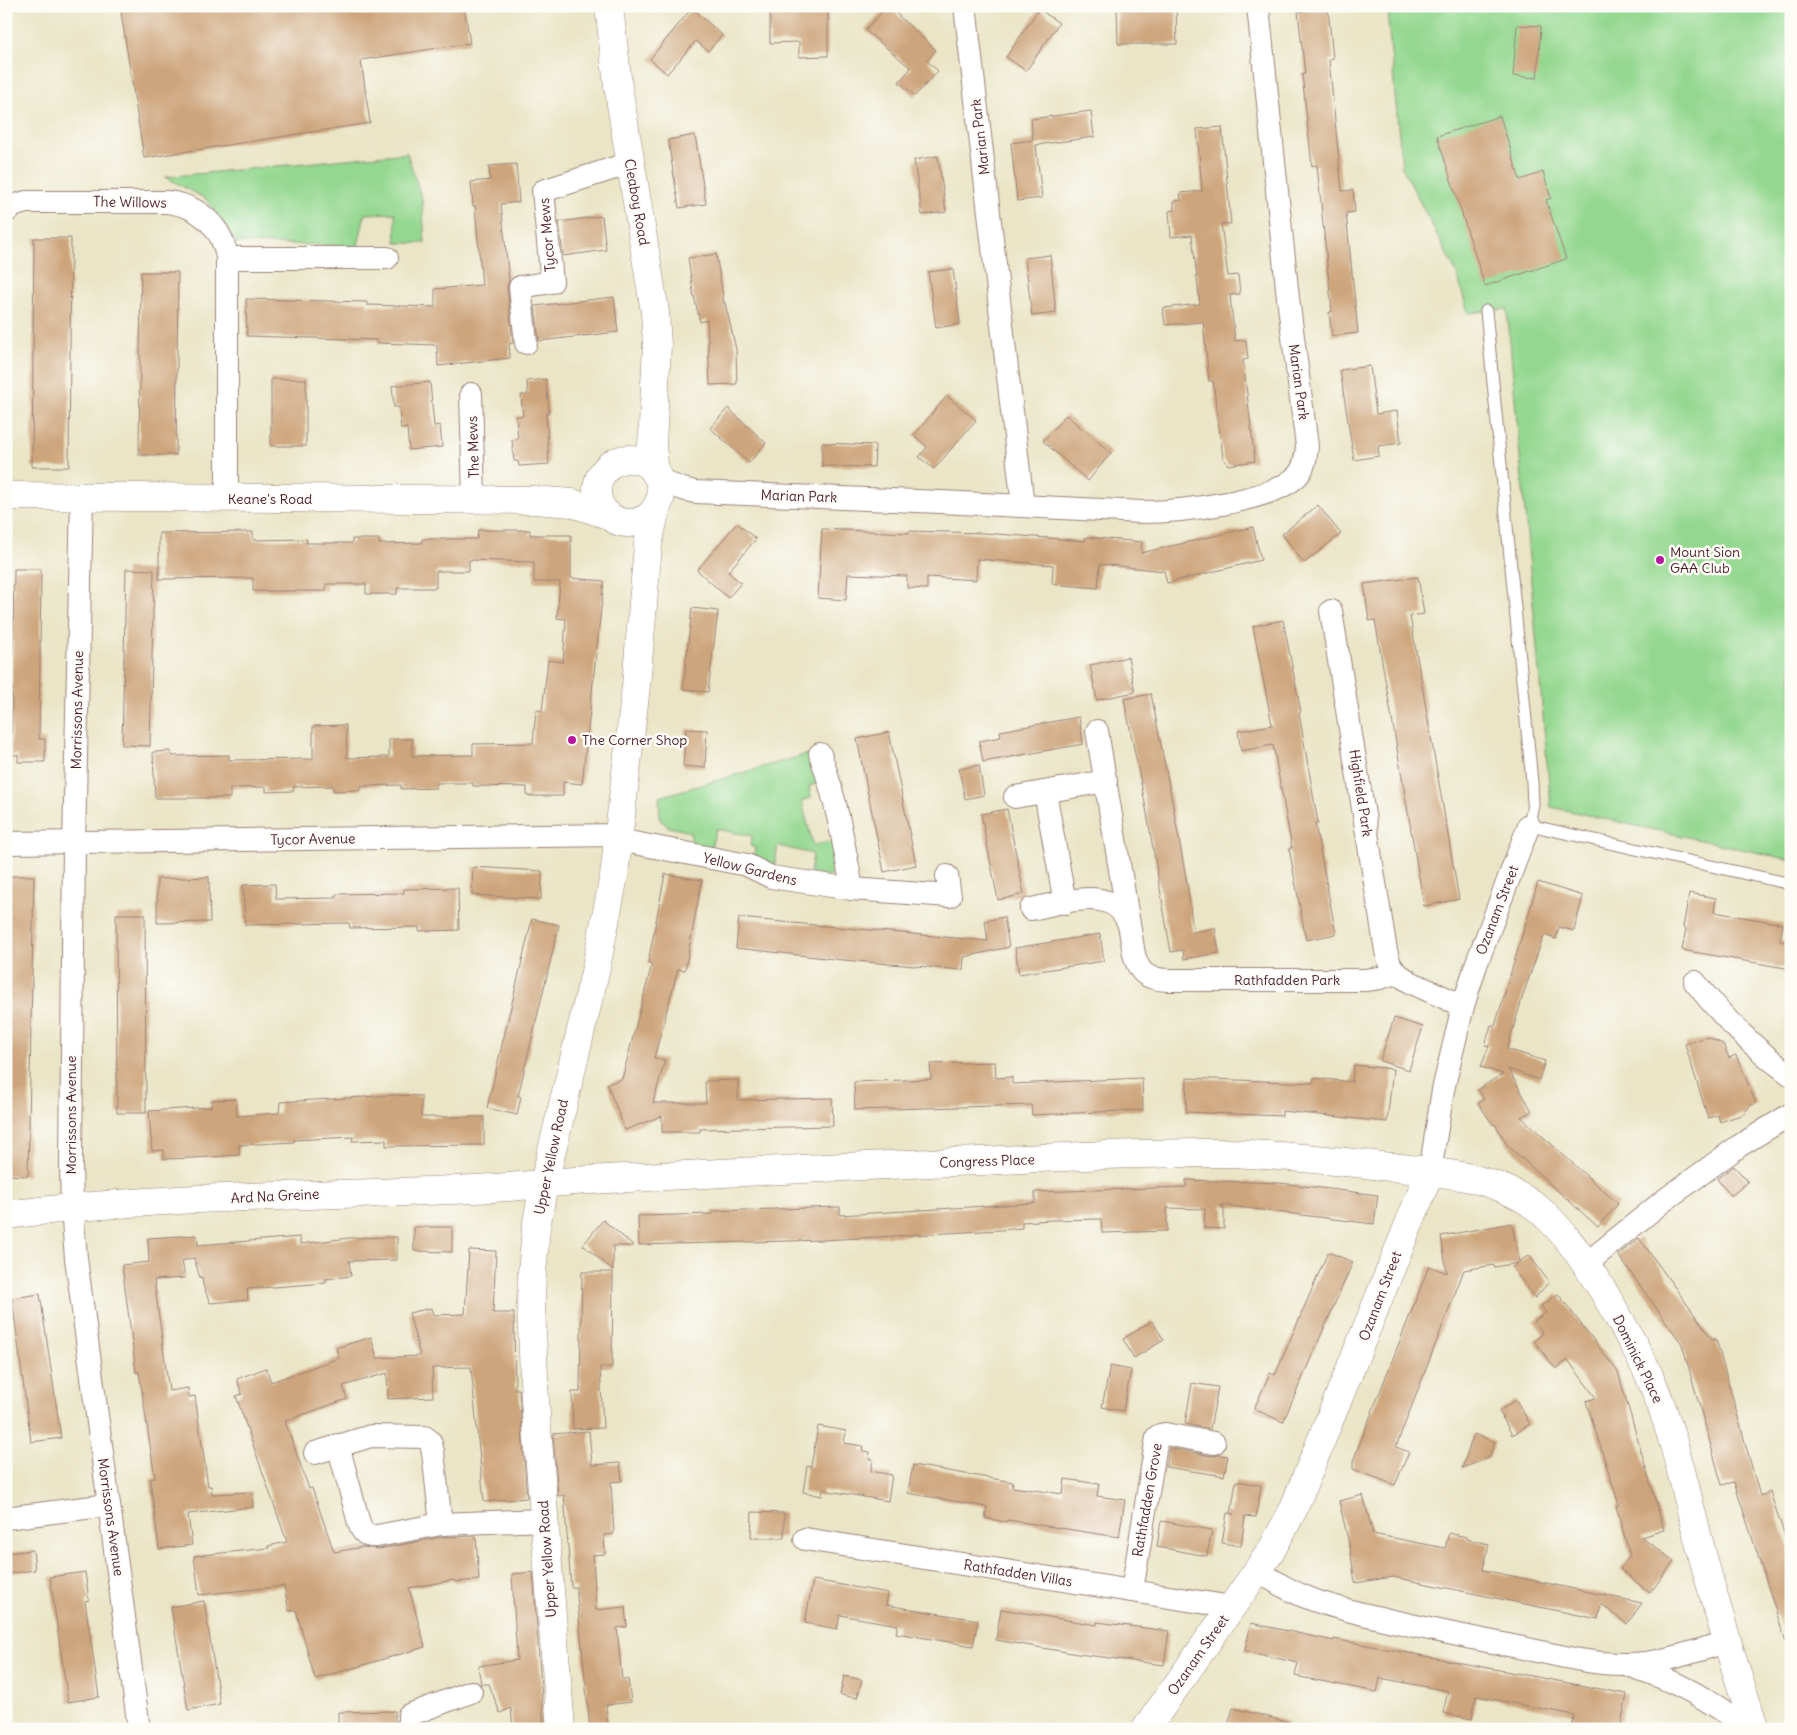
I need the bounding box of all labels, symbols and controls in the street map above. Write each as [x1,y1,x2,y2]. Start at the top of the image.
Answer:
street label: Marian Park [966,98,994,176]
street label: Cleaboy Road [621,157,653,247]
street label: The Willows [93,192,167,212]
street label: Tycor Mews [535,197,559,273]
street label: Marian Park [1285,343,1313,421]
street label: The Mews [463,415,483,479]
street label: Marian Park [760,486,838,506]
street label: Keane's Road [228,490,312,508]
place label: Mount Sion GAA Club [1670,543,1740,577]
marker: Mount Sion GAA Club [1654,554,1666,566]
street label: Morrissons Avenue [67,650,87,770]
place label: The Corner Shop [582,731,687,749]
marker: The Corner Shop [566,734,578,746]
street label: Highfield Park [1345,748,1377,838]
street label: Tycor Avenue [270,829,356,849]
street label: Yellow Gardens [701,849,799,889]
street label: Ozanam Street [1472,862,1522,957]
street label: Rathfadden Park [1234,971,1340,989]
street label: Morrissons Avenue [62,1055,80,1175]
street label: Upper Yellow Road [530,1098,572,1216]
street label: Congress Place [939,1150,1035,1172]
street label: Ard Na Greine [230,1185,320,1207]
street label: Ozanam Street [1355,1248,1405,1343]
street label: Dominick Place [1609,1312,1667,1406]
street label: Rathfadden Grove [1128,1442,1166,1558]
street label: Morrissons Avenue [94,1457,128,1577]
street label: Upper Yellow Road [534,1500,560,1618]
street label: Rathfadden Villas [962,1556,1074,1590]
street label: Ozanam Street [1164,1611,1233,1699]

